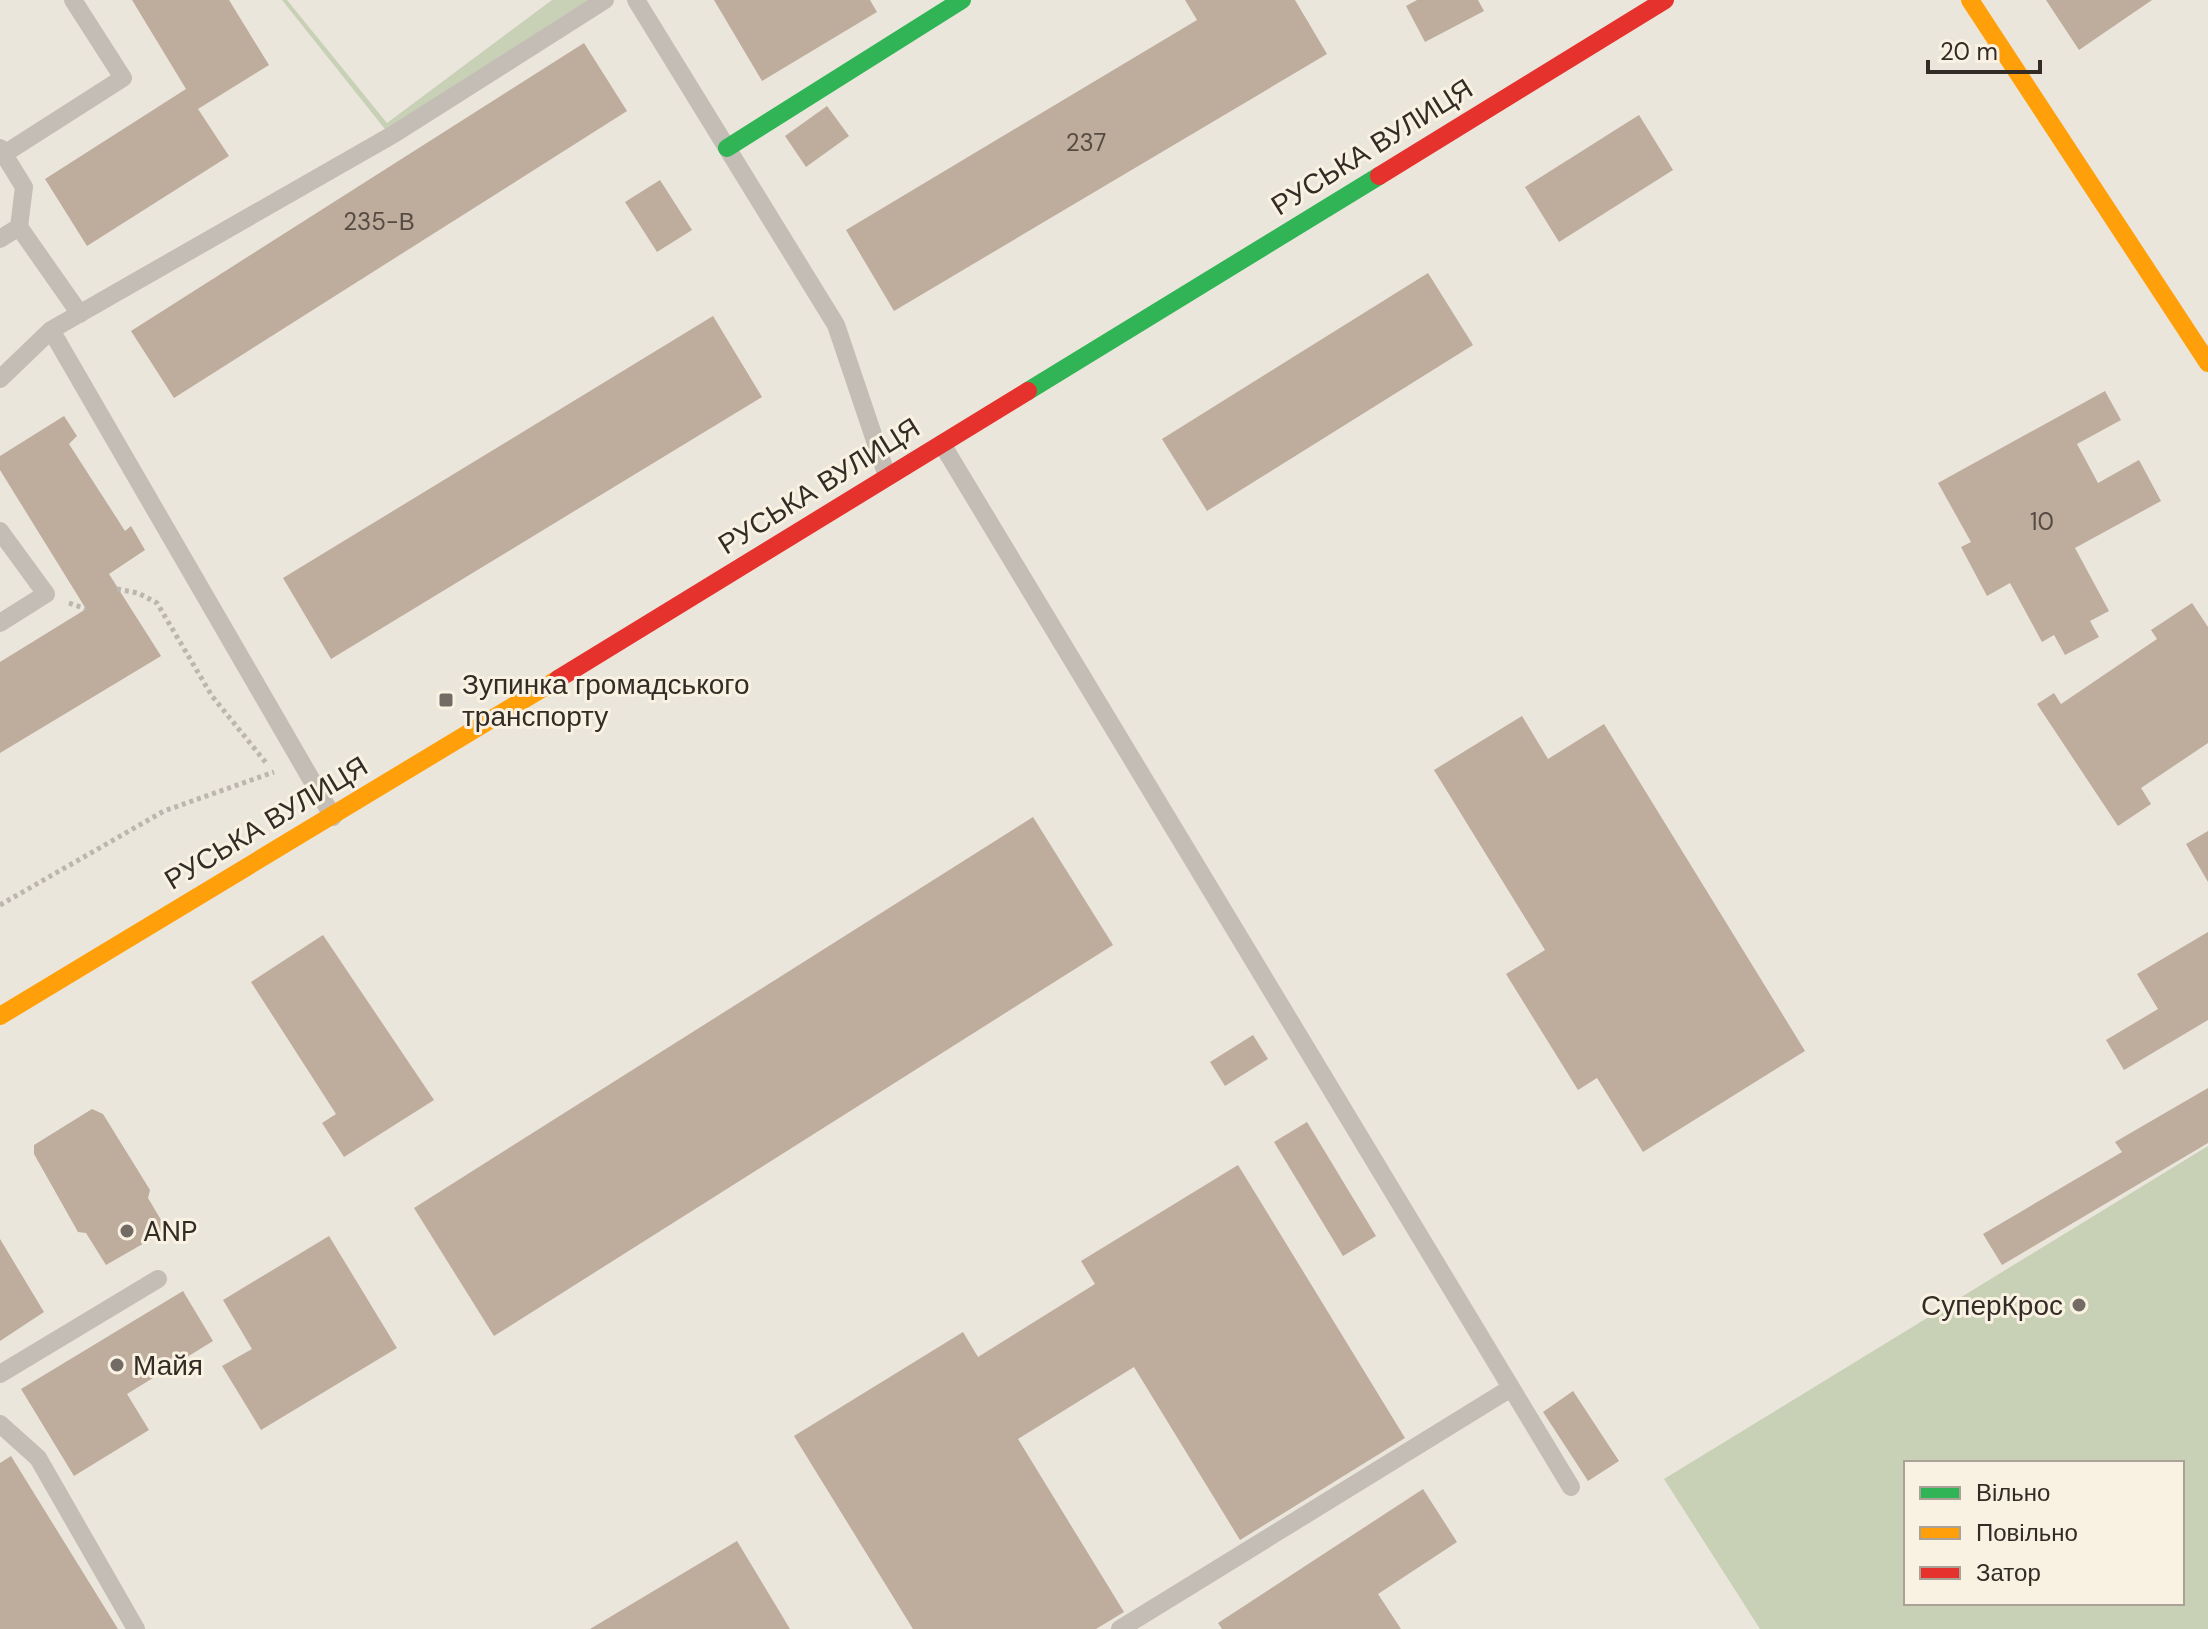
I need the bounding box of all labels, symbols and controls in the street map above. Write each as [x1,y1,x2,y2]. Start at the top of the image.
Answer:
scale bar [1928,24,2040,74]
text: 20 m [1940,36,1998,67]
street label: РУСЬКА ВУЛИЦЯ [1264,70,1480,224]
house number: 237 [1066,127,1106,158]
house number: 235-В [343,206,415,237]
street label: РУСЬКА ВУЛИЦЯ [711,409,927,563]
house number: 10 [2030,506,2054,537]
place label: Зупинка громадського транспорту [462,666,749,735]
marker: Зупинка громадського транспорту [437,691,455,709]
street label: РУСЬКА ВУЛИЦЯ [158,748,374,898]
place label: ANP [143,1213,197,1250]
marker: ANP [118,1222,136,1240]
place label: СуперКрос [1921,1287,2063,1324]
marker: СуперКрос [2070,1296,2088,1314]
place label: Майя [133,1347,203,1384]
marker: Майя [108,1356,126,1374]
legend [1904,1461,2184,1605]
text: Вільно [1976,1477,2050,1508]
text: Повільно [1976,1517,2078,1548]
text: Затор [1976,1557,2041,1588]

